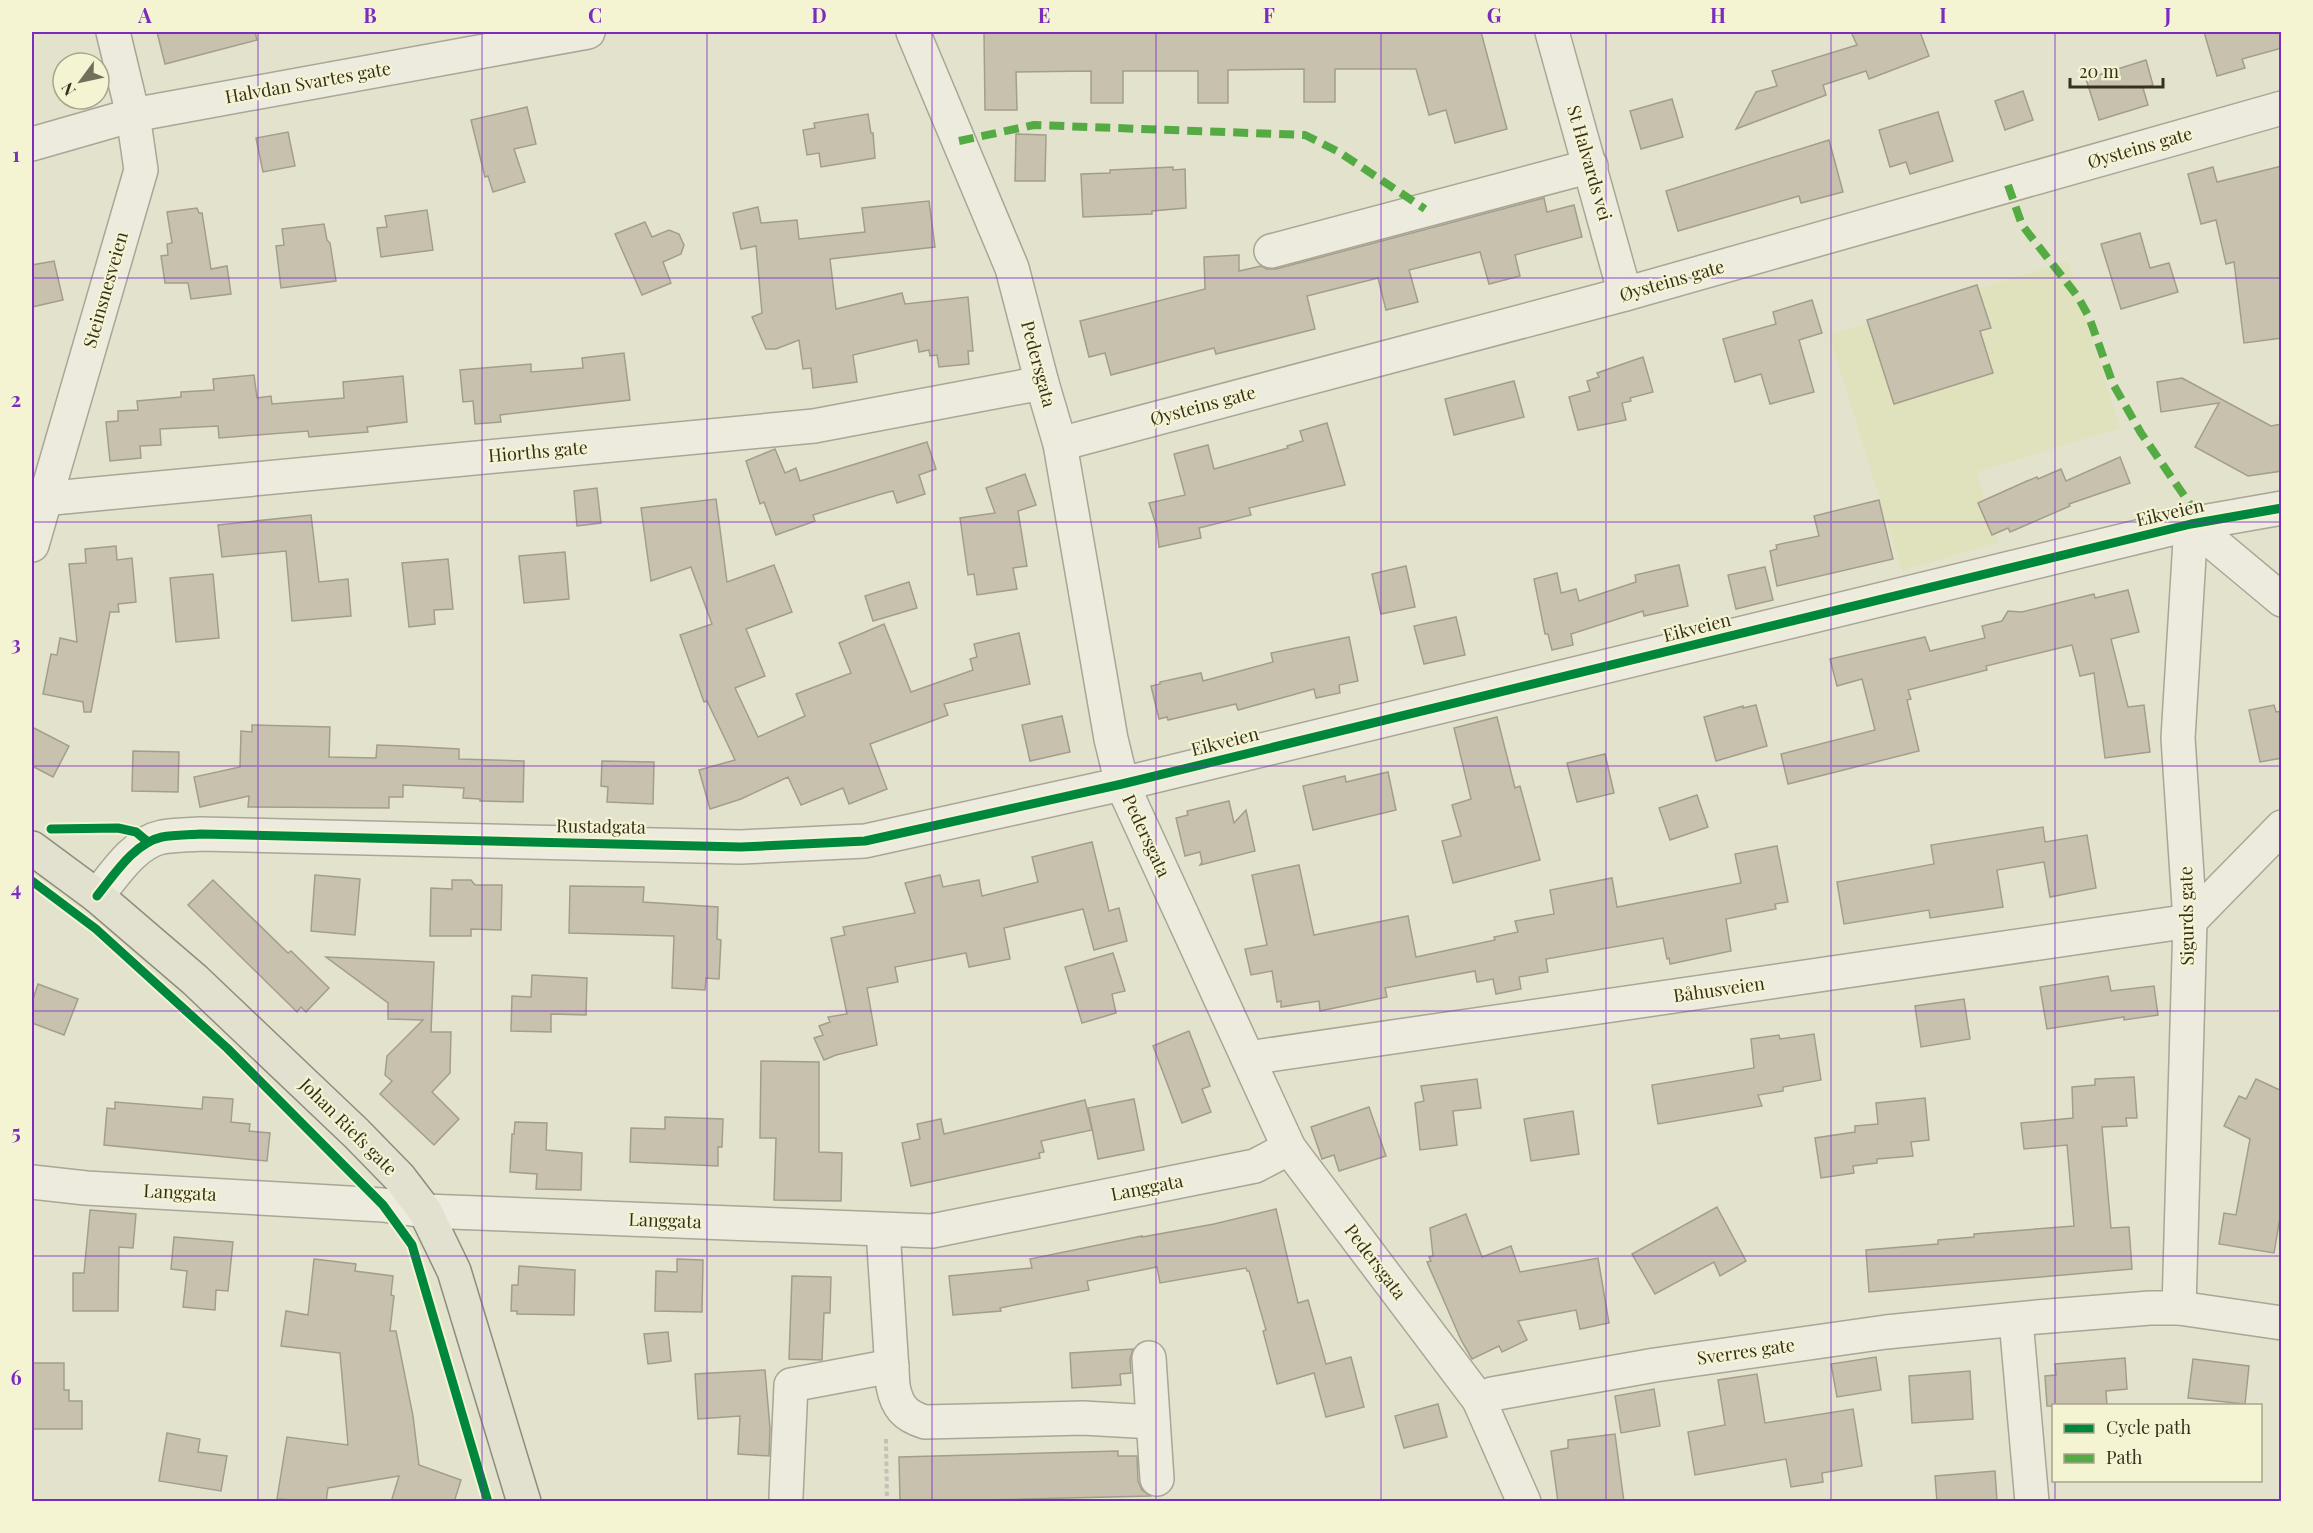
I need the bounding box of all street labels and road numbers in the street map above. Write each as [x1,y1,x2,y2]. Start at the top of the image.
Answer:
street label: Halvdan Svartes gate [223,56,393,108]
street label: St Halvards vei [1562,102,1618,223]
street label: Øysteins gate [2084,121,2195,173]
street label: Steinsnesveien [77,228,133,351]
street label: Øysteins gate [1616,254,1727,306]
street label: Pedersgata [1016,318,1062,410]
street label: Øysteins gate [1147,379,1258,431]
street label: Hiorths gate [487,435,589,467]
street label: Eikveien [2133,493,2206,531]
street label: Eikveien [1660,607,1733,647]
street label: Eikveien [1188,721,1261,761]
street label: Pedersgata [1117,790,1177,881]
street label: Rustadgata [556,813,646,839]
street label: Sigurds gate [2173,866,2199,966]
street label: Båhusveien [1672,971,1766,1007]
street label: Johan Riefs gate [294,1072,403,1180]
street label: Langgata [1109,1168,1185,1206]
street label: Langgata [143,1178,217,1206]
street label: Langgata [628,1207,702,1233]
street label: Pedersgata [1340,1219,1412,1304]
street label: Sverres gate [1695,1332,1796,1370]

